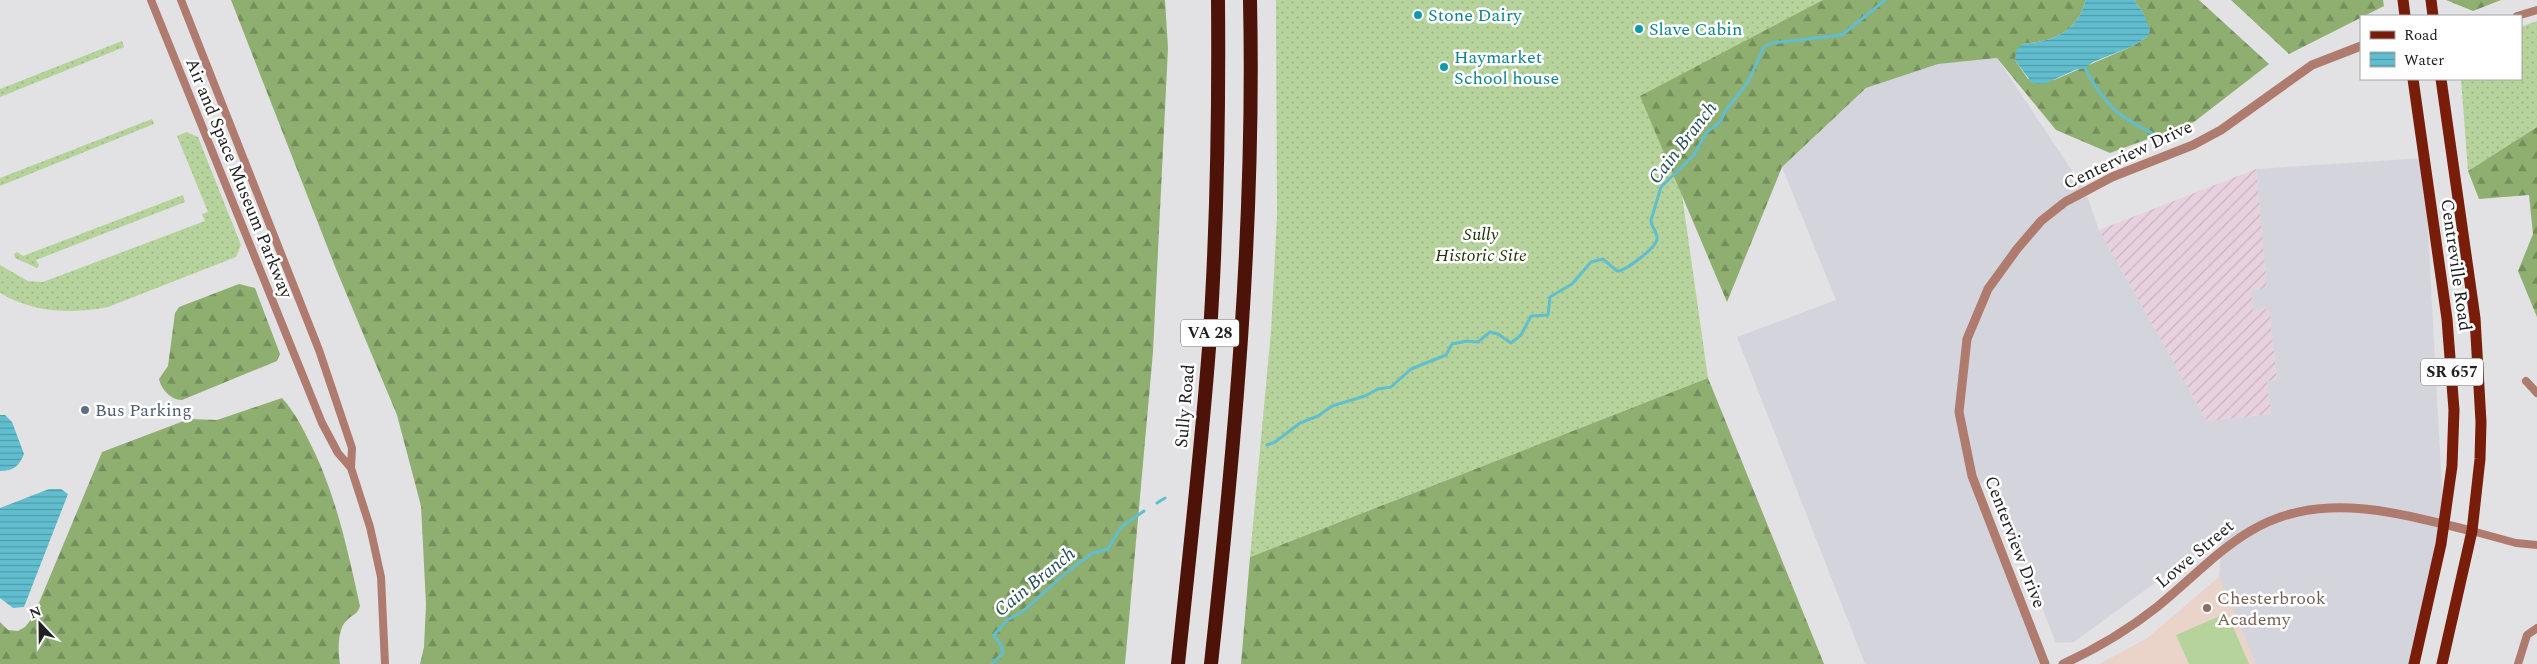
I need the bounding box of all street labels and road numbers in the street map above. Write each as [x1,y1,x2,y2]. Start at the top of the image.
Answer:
street label: Air and Space Museum Parkway [178,54,300,303]
street label: Centerview Drive [2059,113,2197,197]
street label: Centreville Road [2433,197,2479,333]
road number: VA 28 [1181,319,1239,346]
road number: SR 657 [2421,358,2483,386]
street label: Sully Road [1168,363,1202,449]
street label: Centerview Drive [1977,472,2053,612]
street label: Lowe Street [2150,513,2240,595]

